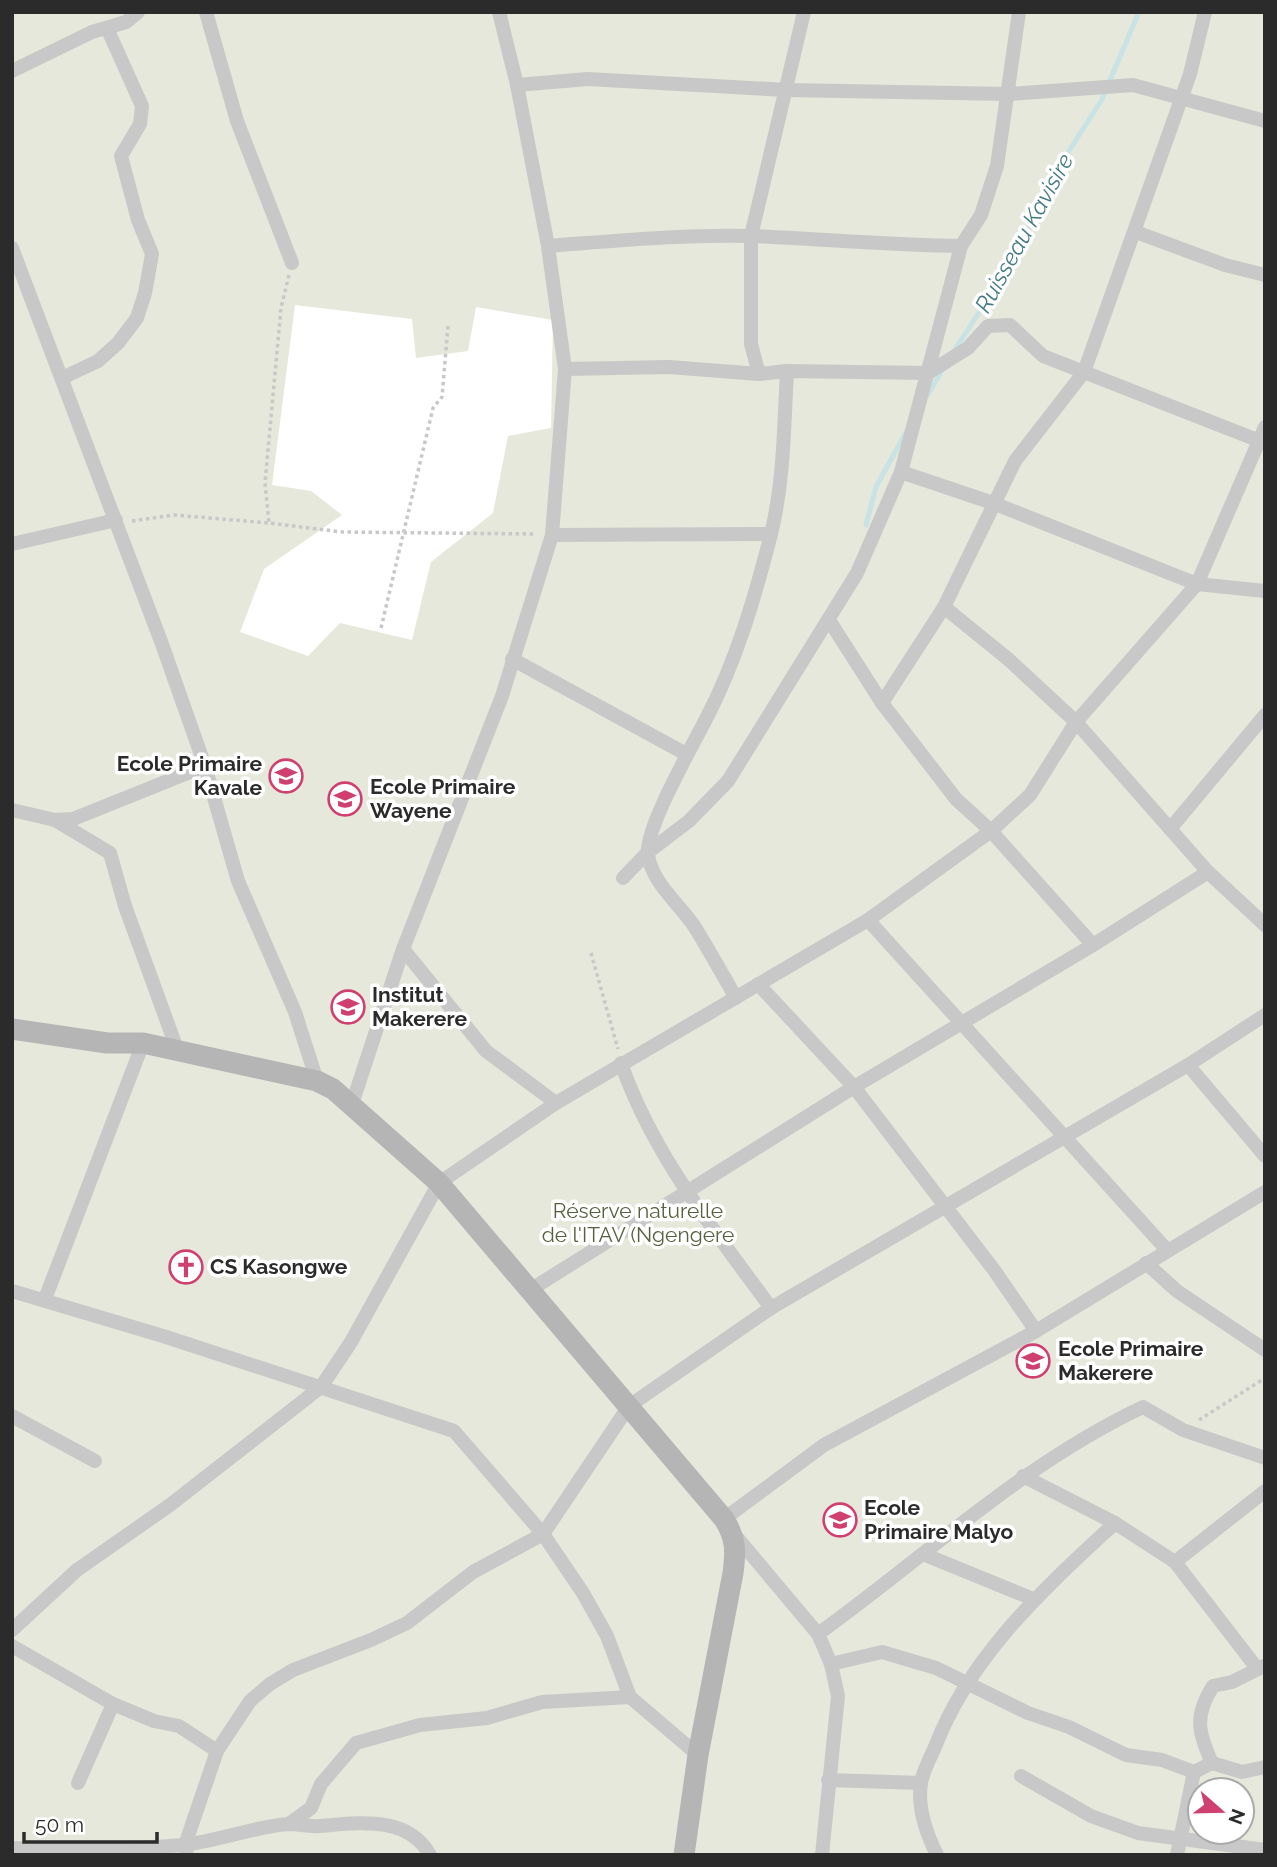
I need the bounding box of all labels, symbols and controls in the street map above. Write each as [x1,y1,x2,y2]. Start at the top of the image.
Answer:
water label: Ruisseau Kavisire [969,149,1078,317]
place label: Ecole Primaire Kavale [117,751,262,800]
school or university icon: Ecole Primaire Kavale [267,757,305,795]
place label: Ecole Primaire Wayene [370,774,516,823]
school or university icon: Ecole Primaire Wayene [326,780,364,818]
place label: Institut Makerere [372,982,467,1031]
school or university icon: Institut Makerere [329,988,367,1026]
park label: Réserve naturelle de l'ITAV (Ngengere [542,1198,734,1247]
church icon: CS Kasongwe [167,1248,205,1286]
place label: CS Kasongwe [210,1254,348,1279]
place label: Ecole Primaire Makerere [1058,1336,1204,1385]
school or university icon: Ecole Primaire Makerere [1014,1342,1052,1380]
place label: Ecole Primaire Malyo [864,1495,1014,1544]
school or university icon: Ecole Primaire Malyo [821,1501,859,1539]
north arrow [1186,1776,1256,1846]
scale bar [24,1800,158,1844]
text: N [1224,1806,1250,1827]
text: 50 m [35,1812,84,1837]

